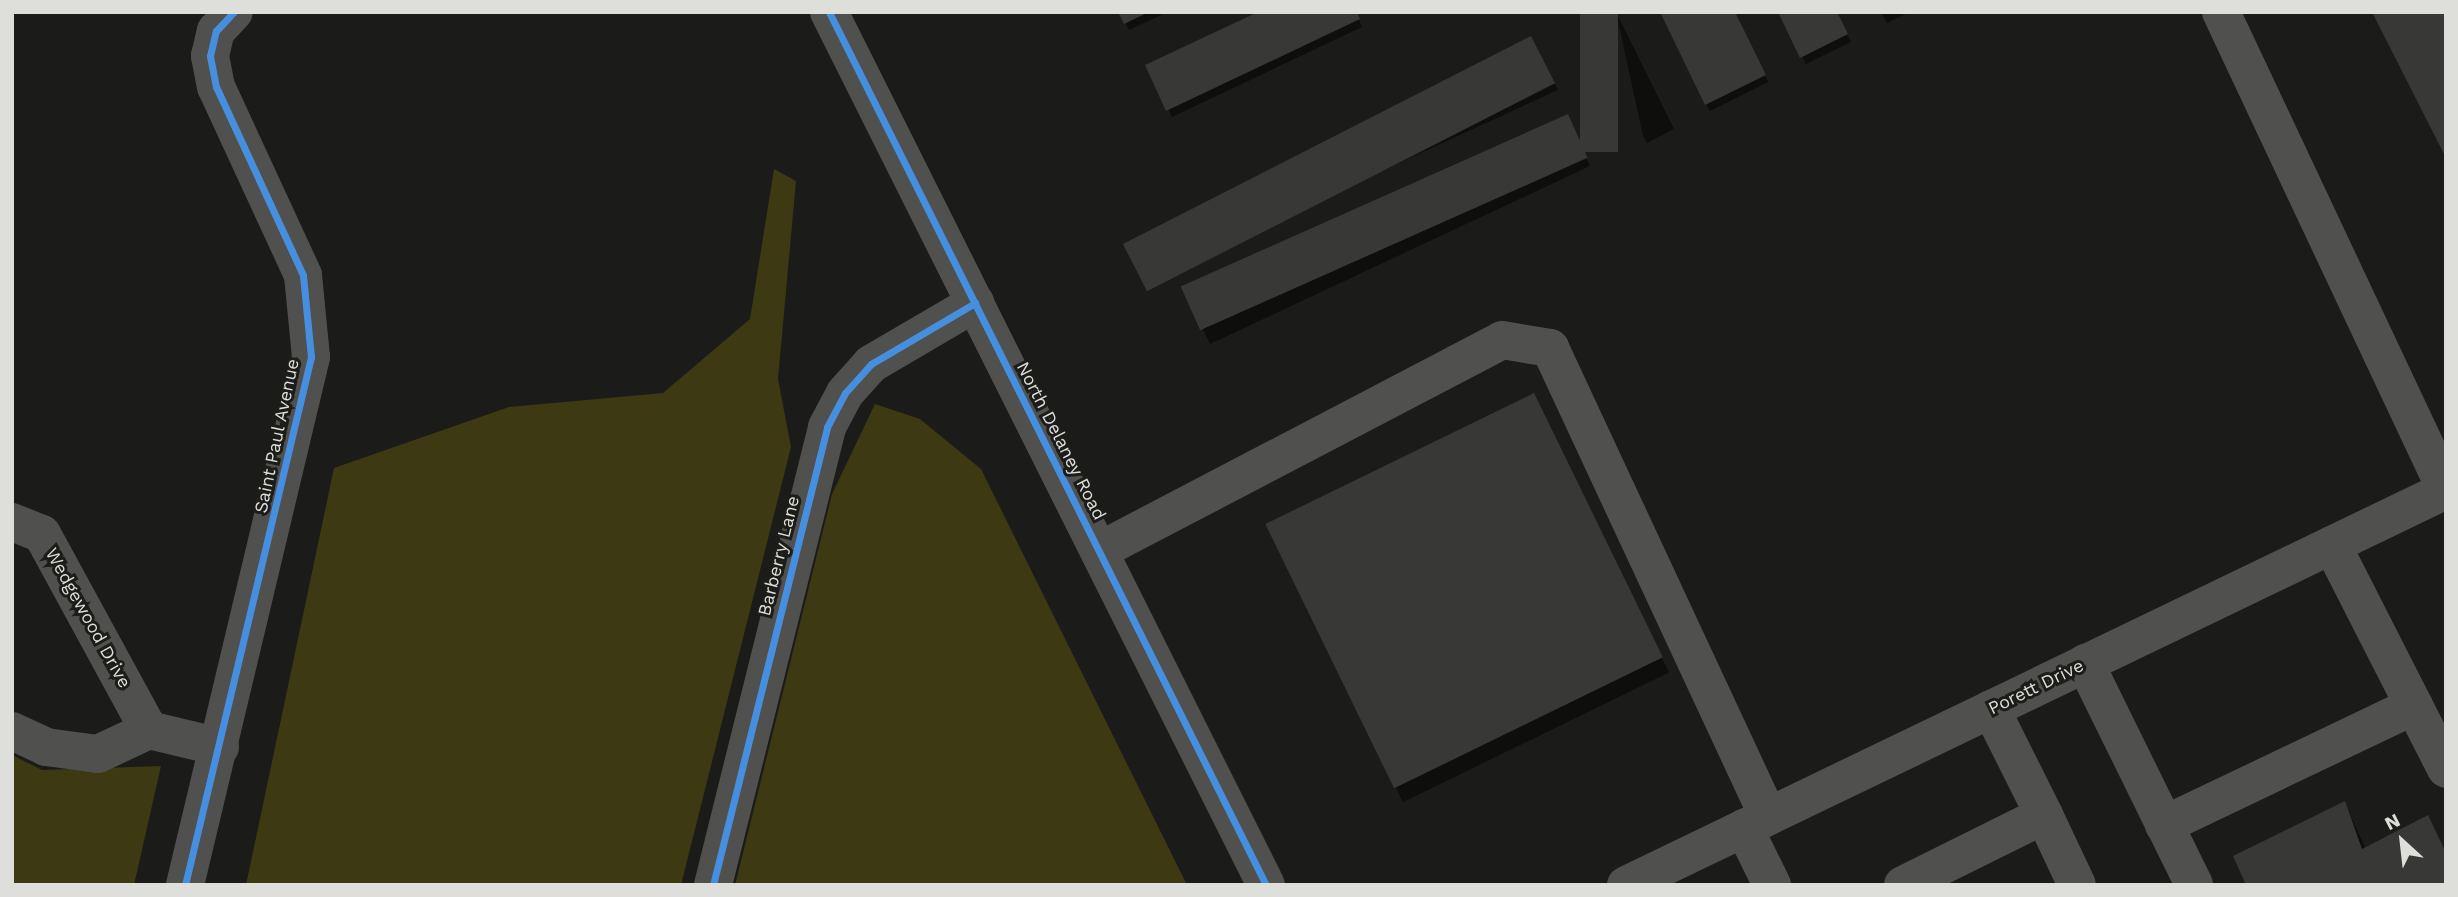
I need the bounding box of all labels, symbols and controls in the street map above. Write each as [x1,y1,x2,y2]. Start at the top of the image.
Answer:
street label: Saint Paul Avenue [250,356,304,516]
street label: North Delaney Road [1012,358,1110,524]
street label: Barberry Lane [754,493,804,619]
street label: Wedgewood Drive [41,544,135,692]
street label: Porett Drive [1985,655,2087,719]
north arrow [2367,806,2437,876]
text: N [2381,808,2404,835]

